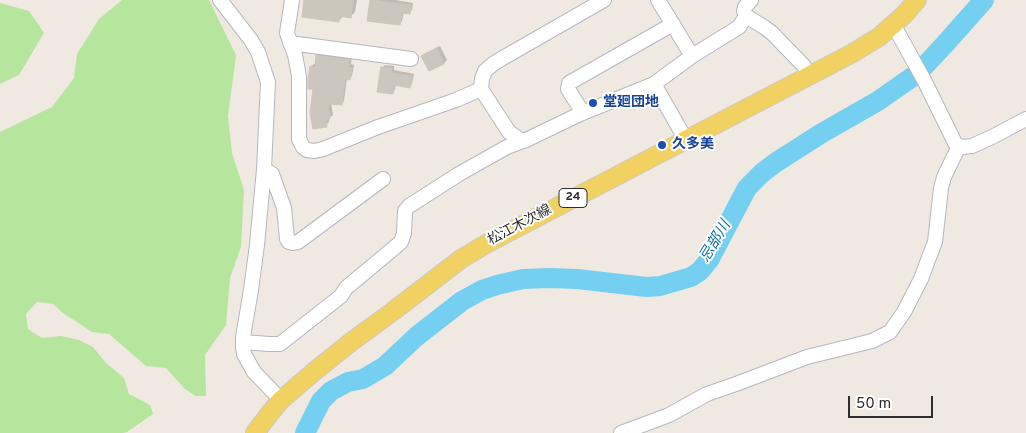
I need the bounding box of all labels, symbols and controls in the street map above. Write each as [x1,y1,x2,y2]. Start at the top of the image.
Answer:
place label: 堂廻団地 [603,95,659,111]
marker: 堂廻団地 [587,97,599,109]
place label: 久多美 [672,137,714,153]
marker: 久多美 [656,139,668,151]
road number: 24 [559,188,587,208]
street label: 松江木次線 [485,202,555,250]
water label: 忌部川 [697,218,735,266]
scale bar [851,386,936,418]
text: 50 m [856,395,891,414]

